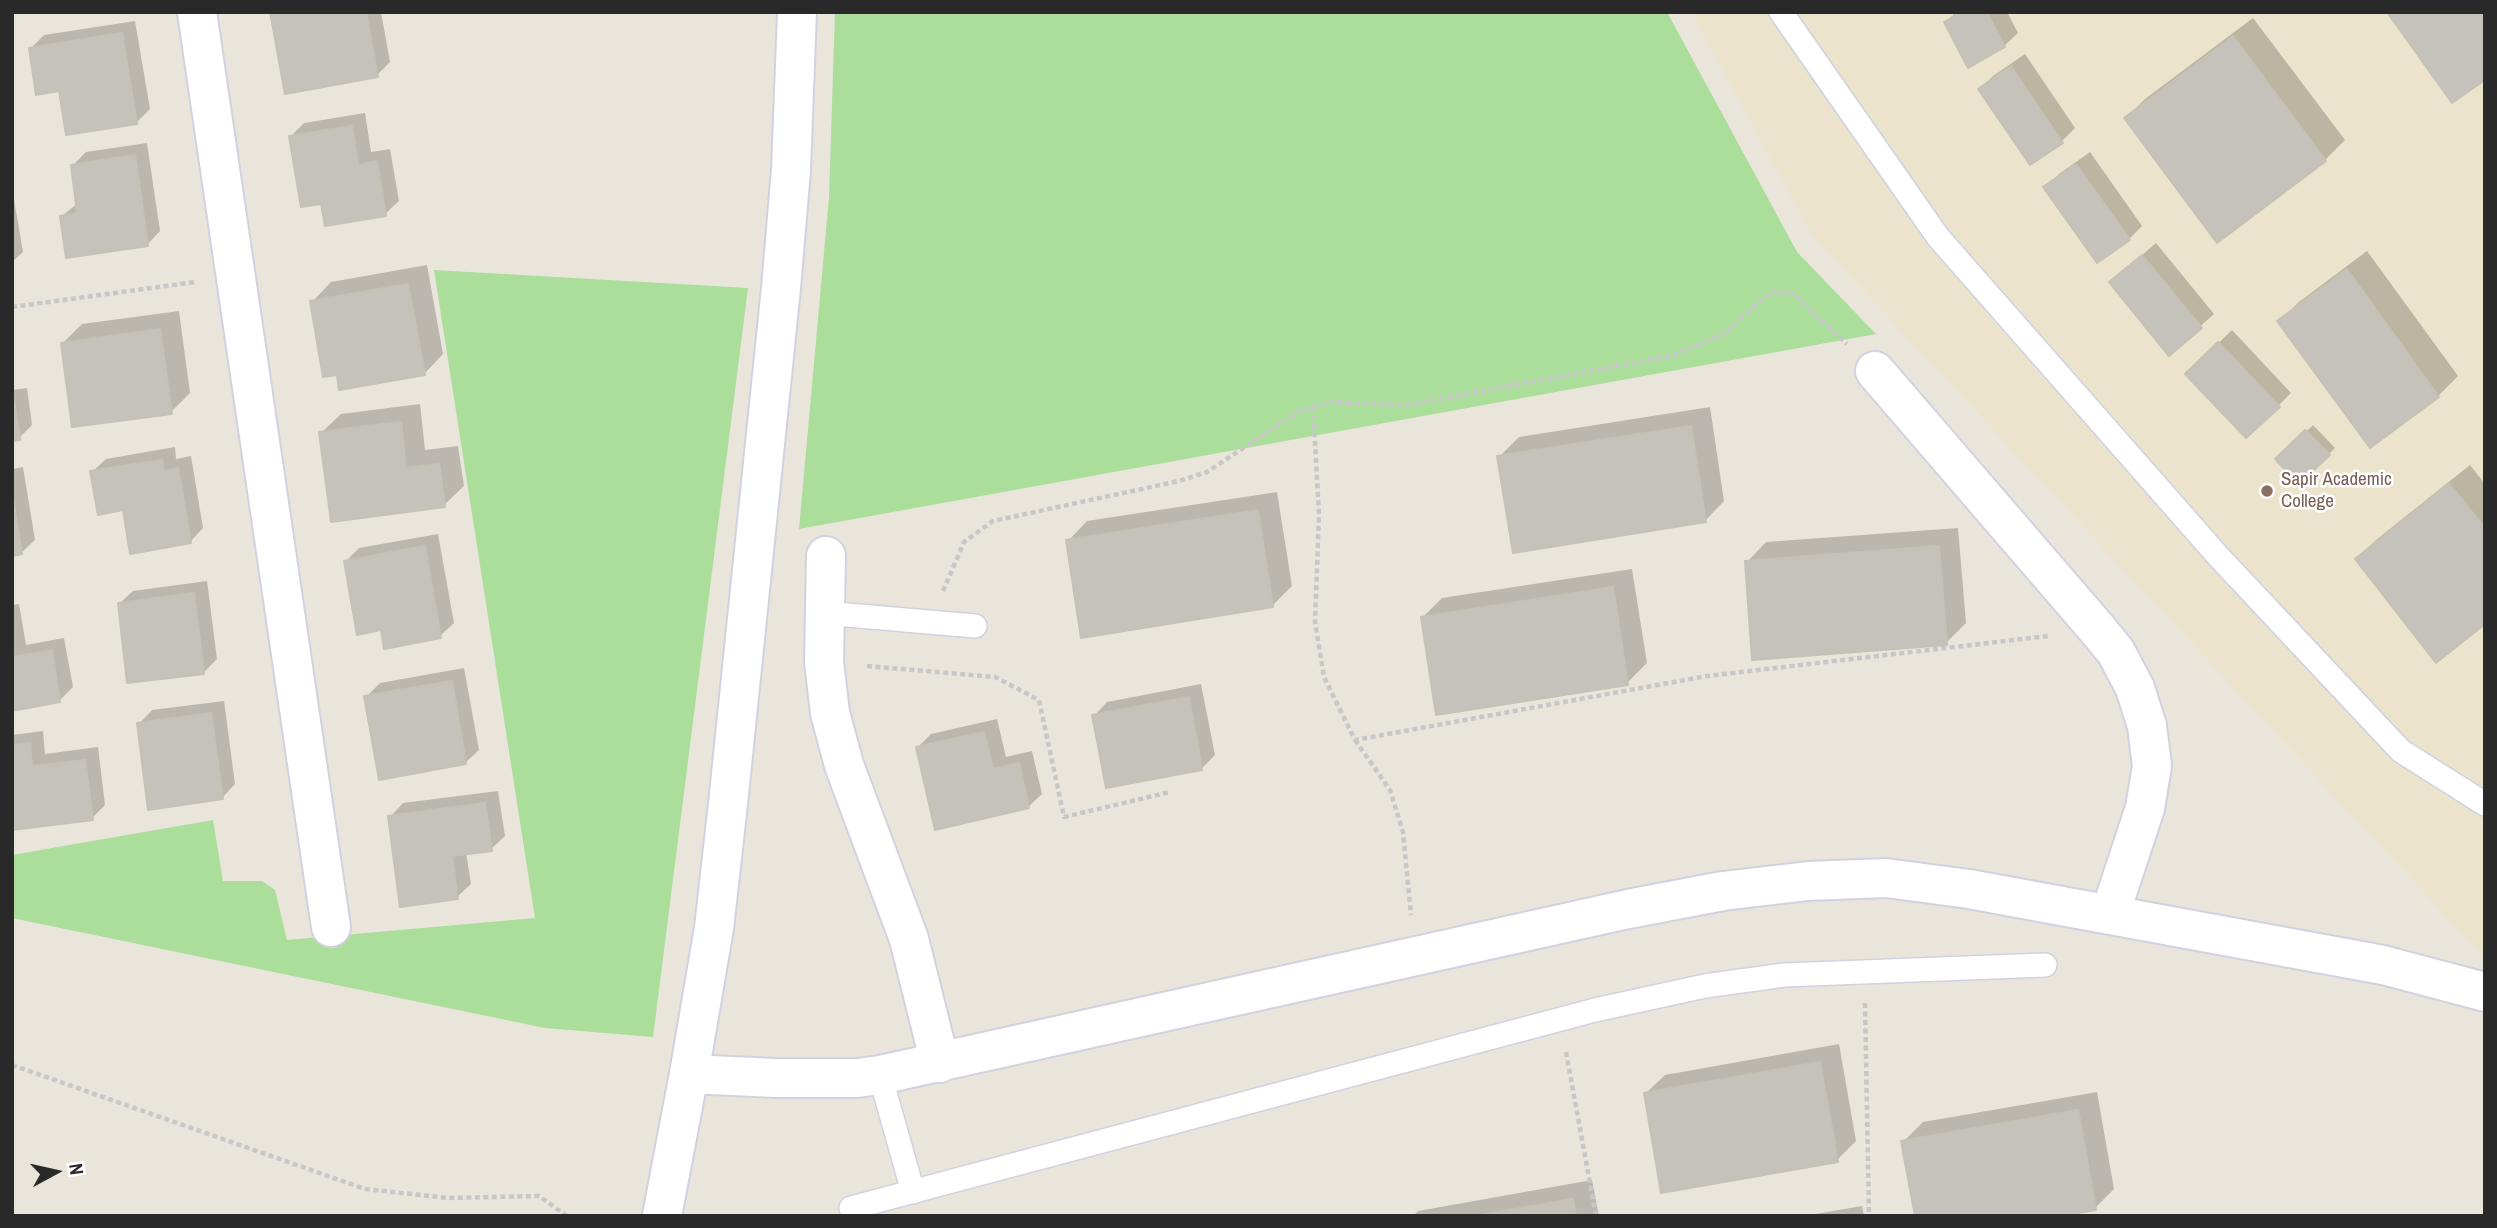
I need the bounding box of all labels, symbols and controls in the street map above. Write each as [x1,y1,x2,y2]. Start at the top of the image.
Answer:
place label: Sapir Academic College [2281,469,2392,513]
marker: Sapir Academic College [2259,483,2275,499]
north arrow [21,1137,91,1207]
text: N [63,1162,90,1176]

